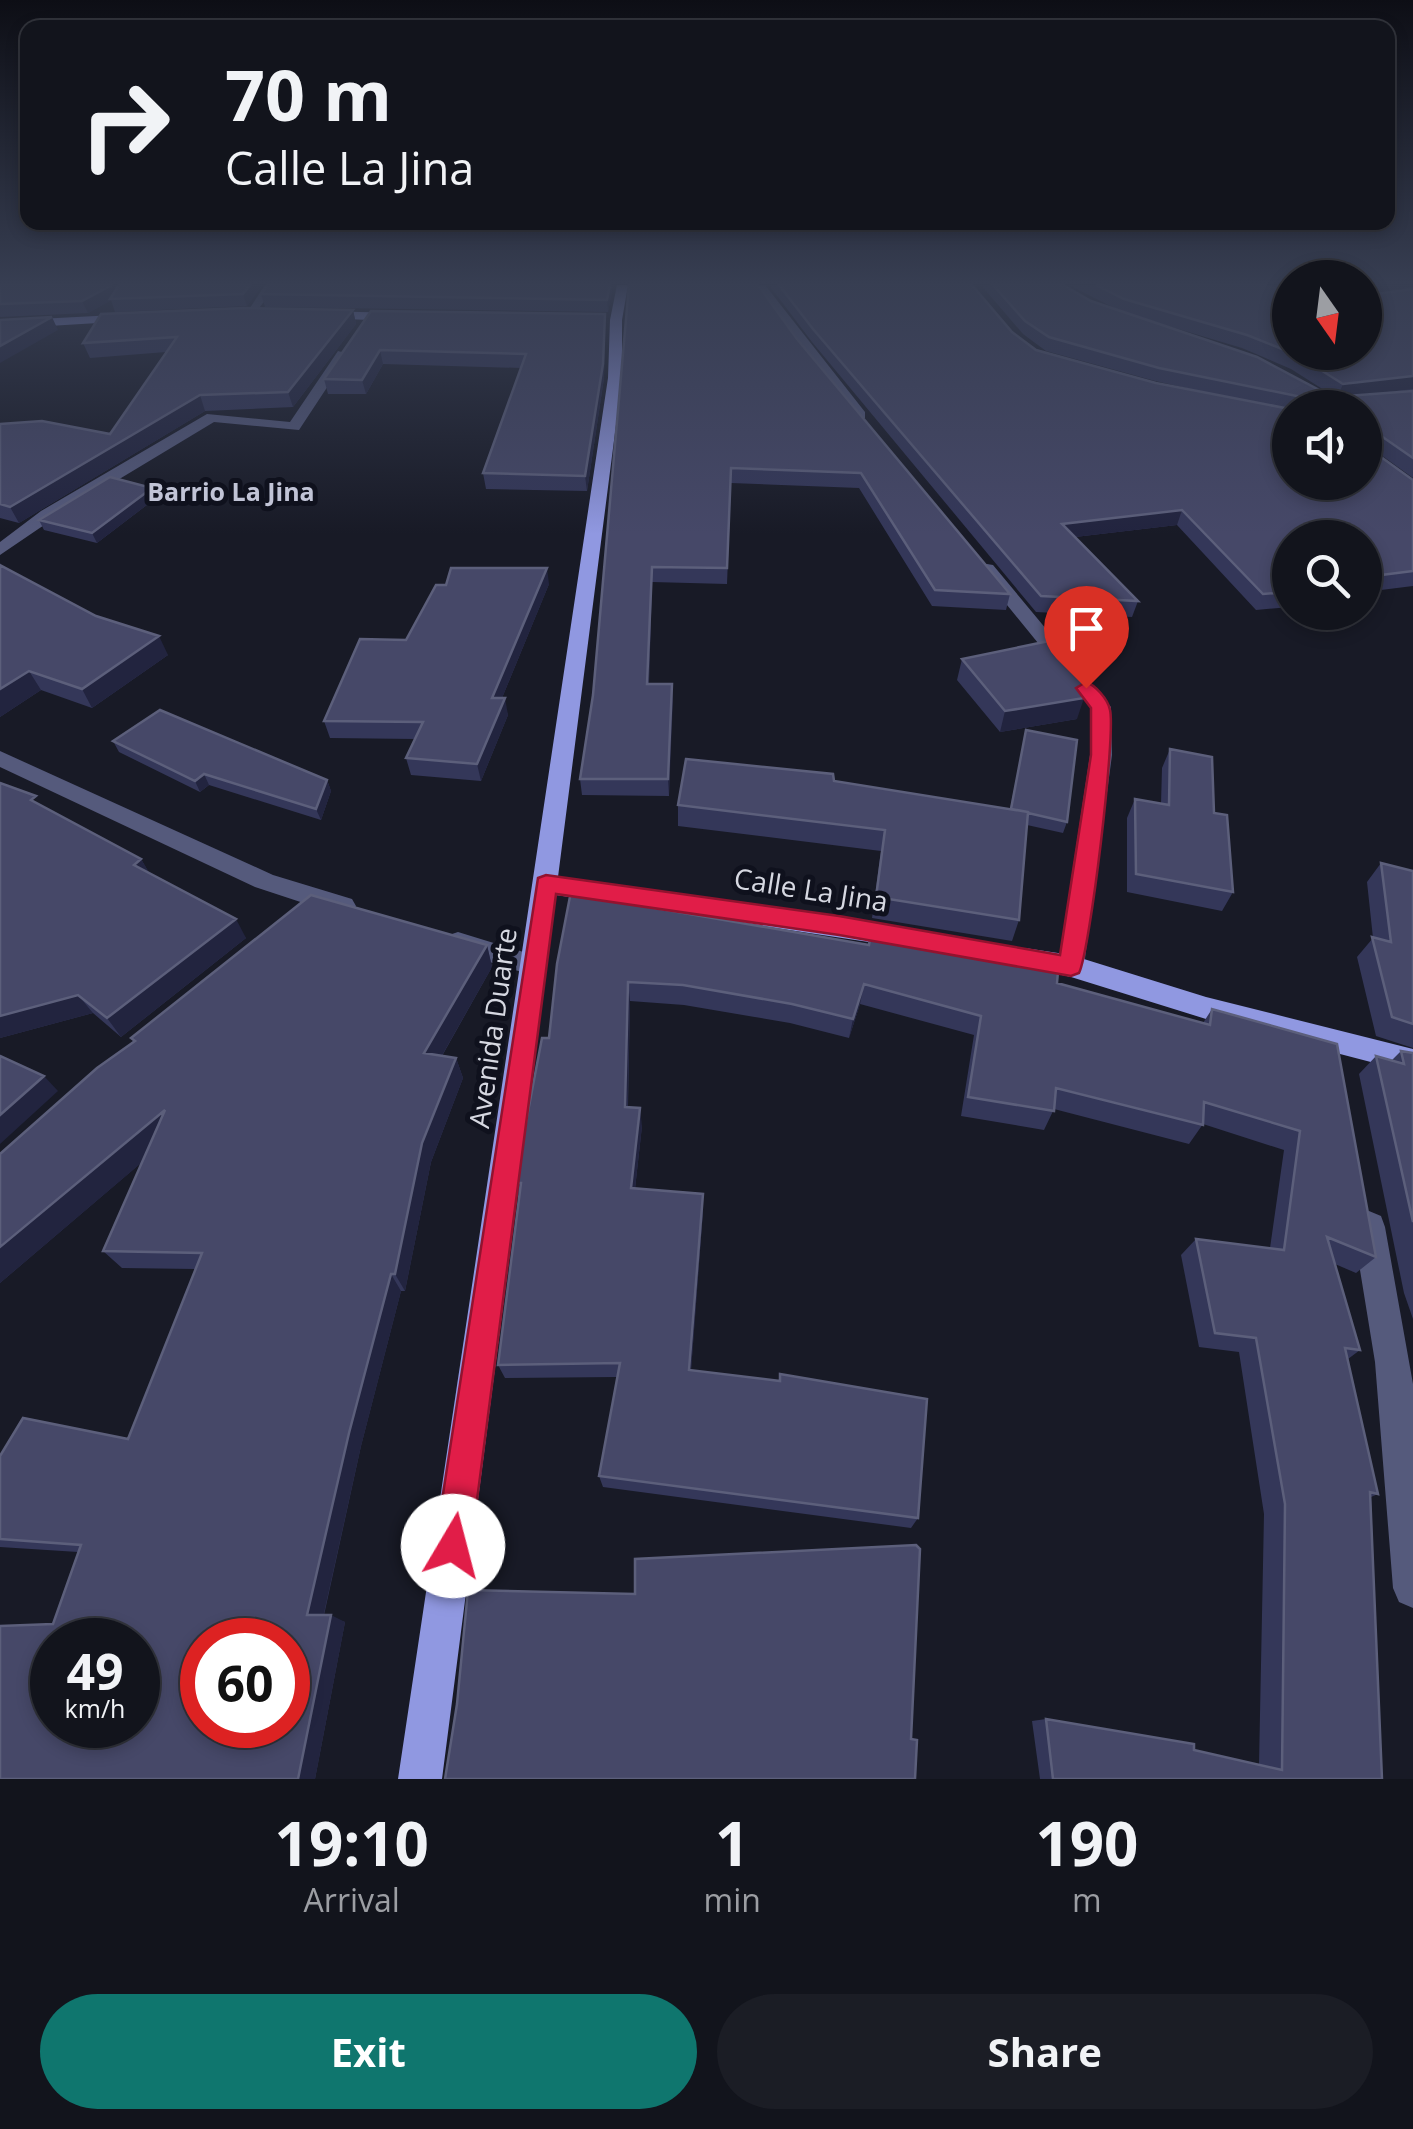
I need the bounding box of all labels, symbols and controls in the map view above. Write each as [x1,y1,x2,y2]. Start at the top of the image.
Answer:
text: 70 m [225,46,392,142]
icon: right [60,60,190,190]
text: Calle La Jina [225,137,474,198]
north arrow [1272,260,1382,370]
map controls [1272,260,1382,630]
button: sound [1272,390,1382,500]
district label: Barrio La Jina [147,474,315,508]
button: search [1272,520,1382,630]
pin [1044,586,1129,689]
icon: arrive [1059,601,1114,656]
street label: Calle La Jina [732,858,891,920]
street label: Avenida Duarte [459,925,525,1130]
position arrow [401,1494,505,1598]
speed limit sign: 60 [180,1618,310,1748]
text: 49 [66,1637,124,1705]
text: km/h [65,1691,125,1725]
text: 19:10 [275,1802,429,1884]
text: 1 [715,1802,749,1884]
text: 190 [1035,1802,1138,1884]
text: Arrival [304,1878,400,1921]
text: min [704,1878,761,1921]
text: m [1072,1878,1102,1921]
button: Exit [40,1994,697,2109]
button: Share [717,1994,1373,2109]

